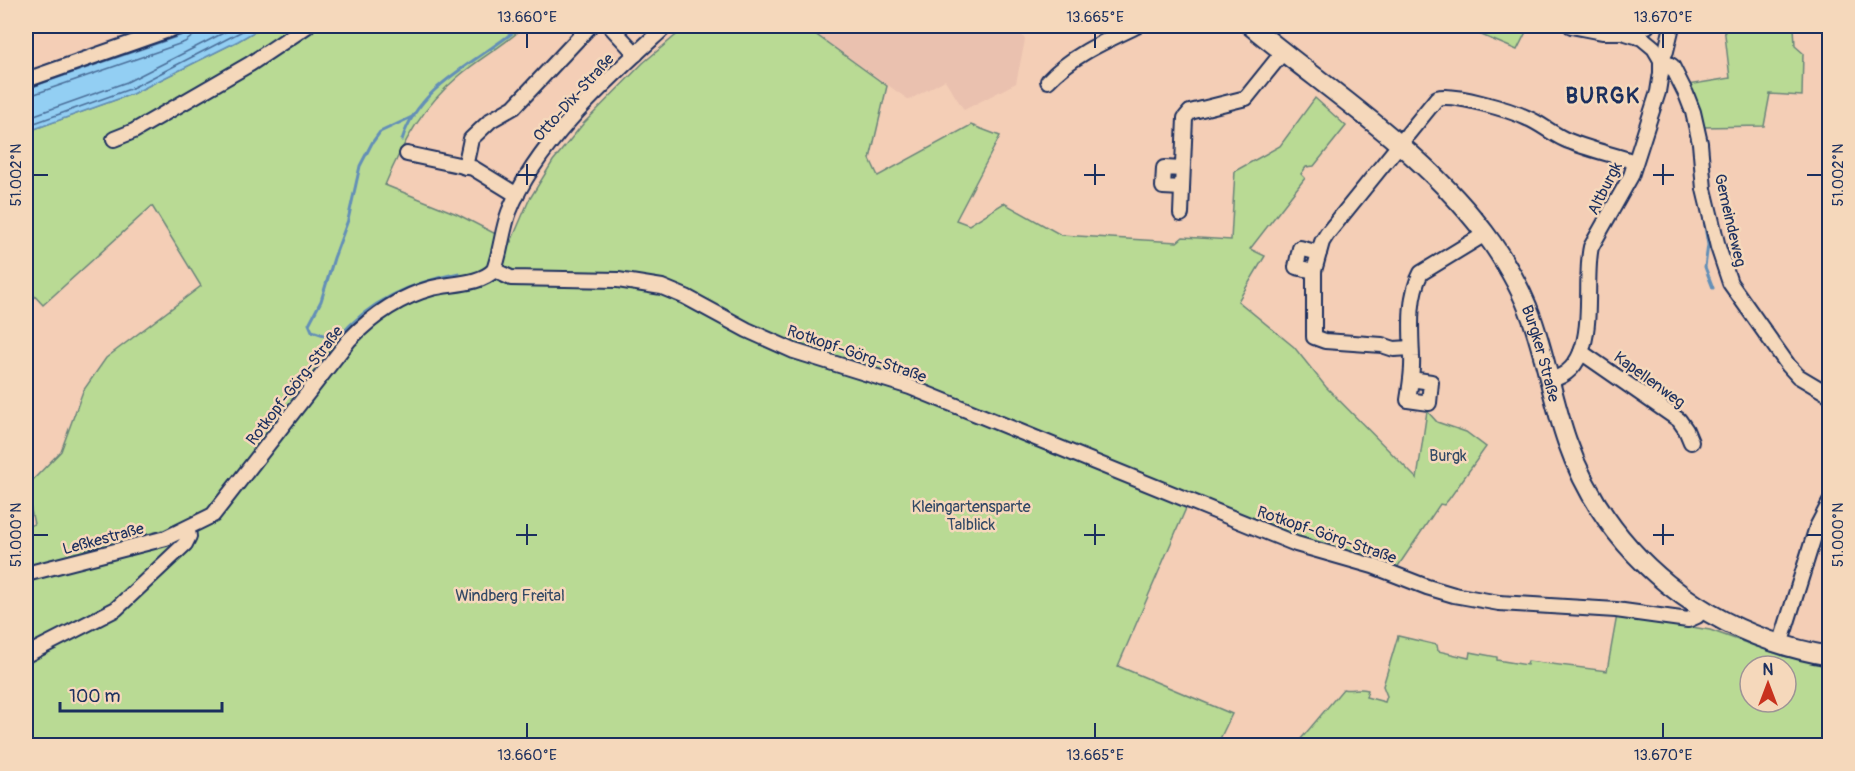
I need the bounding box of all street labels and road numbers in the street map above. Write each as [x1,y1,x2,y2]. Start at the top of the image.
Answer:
street label: Otto-Dix-Straße [529,49,619,146]
street label: Altburgk [1583,158,1627,218]
street label: Gemeindeweg [1710,172,1750,269]
street label: Burgker Straße [1517,302,1564,404]
street label: Rotkopf-Görg-Straße [784,321,929,387]
street label: Rotkopf-Görg-Straße [242,322,348,449]
street label: Kapellenweg [1610,347,1689,412]
street label: Rotkopf-Görg-Straße [1254,502,1399,568]
street label: Leßkestraße [60,518,146,559]

